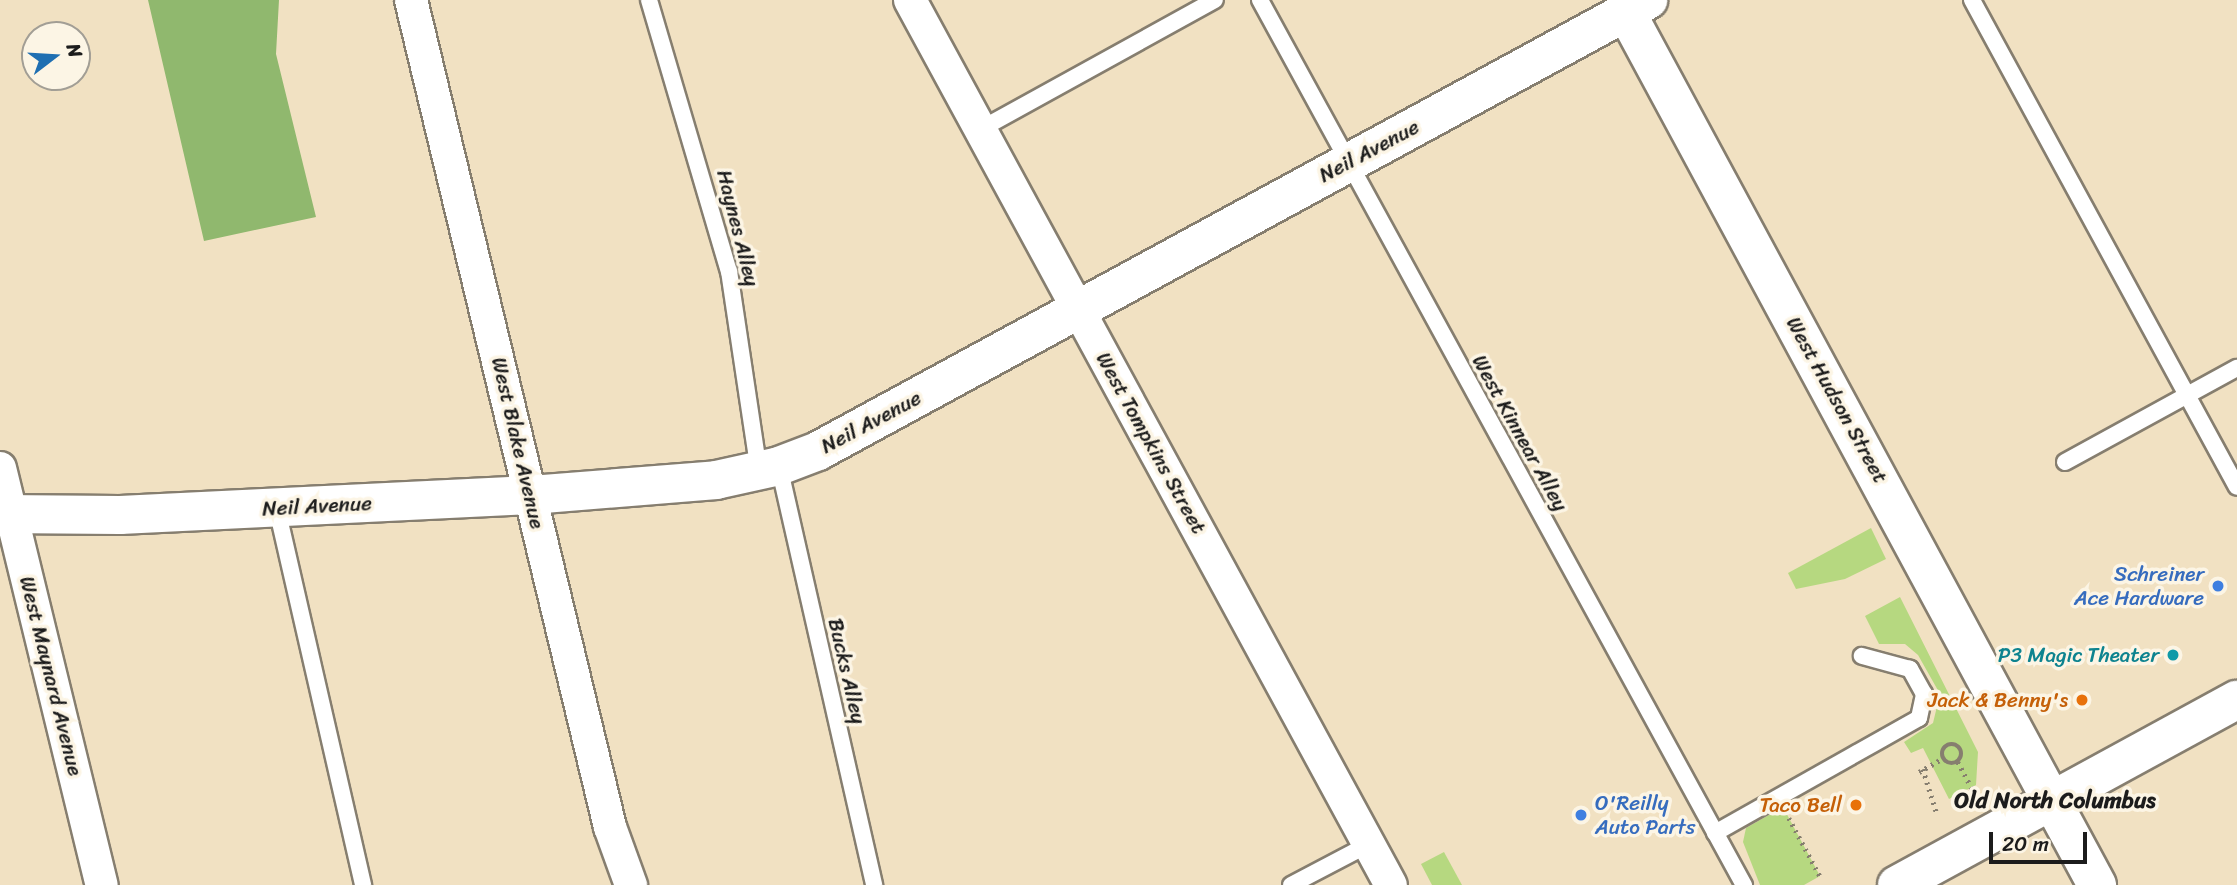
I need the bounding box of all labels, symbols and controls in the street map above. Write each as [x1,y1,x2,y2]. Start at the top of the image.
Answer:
north arrow [21,21,91,91]
text: N [57,39,92,61]
street label: Neil Avenue [1315,114,1423,188]
street label: Haynes Alley [711,167,765,289]
street label: West Hudson Street [1781,312,1893,488]
street label: West Tompkins Street [1091,348,1211,538]
street label: West Kinnear Alley [1467,350,1573,516]
street label: West Blake Avenue [486,355,550,531]
street label: Neil Avenue [817,385,925,459]
street label: Neil Avenue [262,491,372,521]
place label: Schreiner Ace Hardware [2075,561,2204,611]
street label: West Maynard Avenue [14,574,88,778]
marker: Schreiner Ace Hardware [2210,578,2226,594]
street label: Bucks Alley [823,616,871,726]
place label: P3 Magic Theater [1997,642,2159,668]
marker: P3 Magic Theater [2165,647,2181,663]
place label: Jack & Benny's [1927,687,2068,713]
marker: Jack & Benny's [2074,692,2090,708]
district label: Old North Columbus [1954,787,2156,815]
place label: O'Reilly Auto Parts [1595,790,1695,840]
place label: Taco Bell [1759,792,1842,818]
marker: Taco Bell [1848,797,1864,813]
marker: O'Reilly Auto Parts [1573,807,1589,823]
scale bar [1992,818,2090,862]
text: 20 m [2002,825,2049,863]

